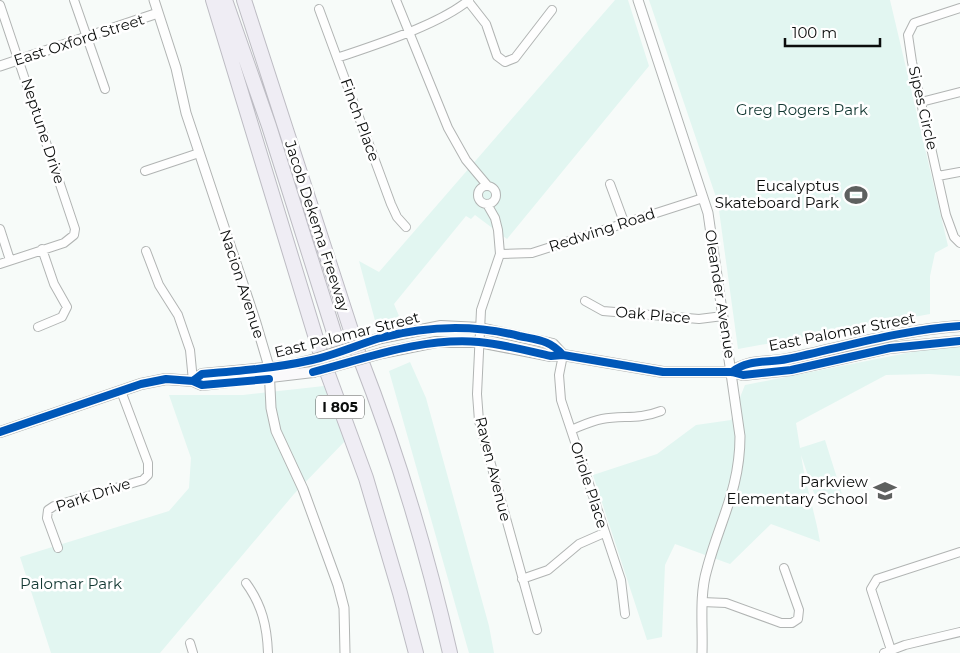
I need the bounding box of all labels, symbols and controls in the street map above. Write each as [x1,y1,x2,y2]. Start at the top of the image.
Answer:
street label: East Oxford Street [11,9,147,70]
scale bar [785,15,880,47]
text: 100 m [792,23,837,42]
street label: Sipes Circle [905,64,942,152]
street label: Neptune Drive [17,76,70,186]
street label: Finch Place [337,76,384,164]
park label: Greg Rogers Park [736,100,868,119]
street label: Jacob Dekema Freeway [281,137,354,315]
place label: Eucalyptus Skateboard Park [715,176,839,212]
sports icon: Eucalyptus Skateboard Park [843,182,869,208]
street label: Redwing Road [546,203,658,256]
street label: Nacion Avenue [216,227,269,341]
street label: Oleander Avenue [701,228,740,360]
street label: Oak Place [615,302,691,327]
street label: East Palomar Street [272,307,421,362]
street label: East Palomar Street [767,308,917,355]
road number: I 805 [316,396,364,418]
street label: Raven Avenue [471,415,516,523]
street label: Oriole Place [567,439,612,531]
place label: Parkview Elementary School [727,472,869,508]
street label: Park Drive [53,474,133,516]
school or university icon: Parkview Elementary School [872,478,898,504]
park label: Palomar Park [20,574,122,593]

